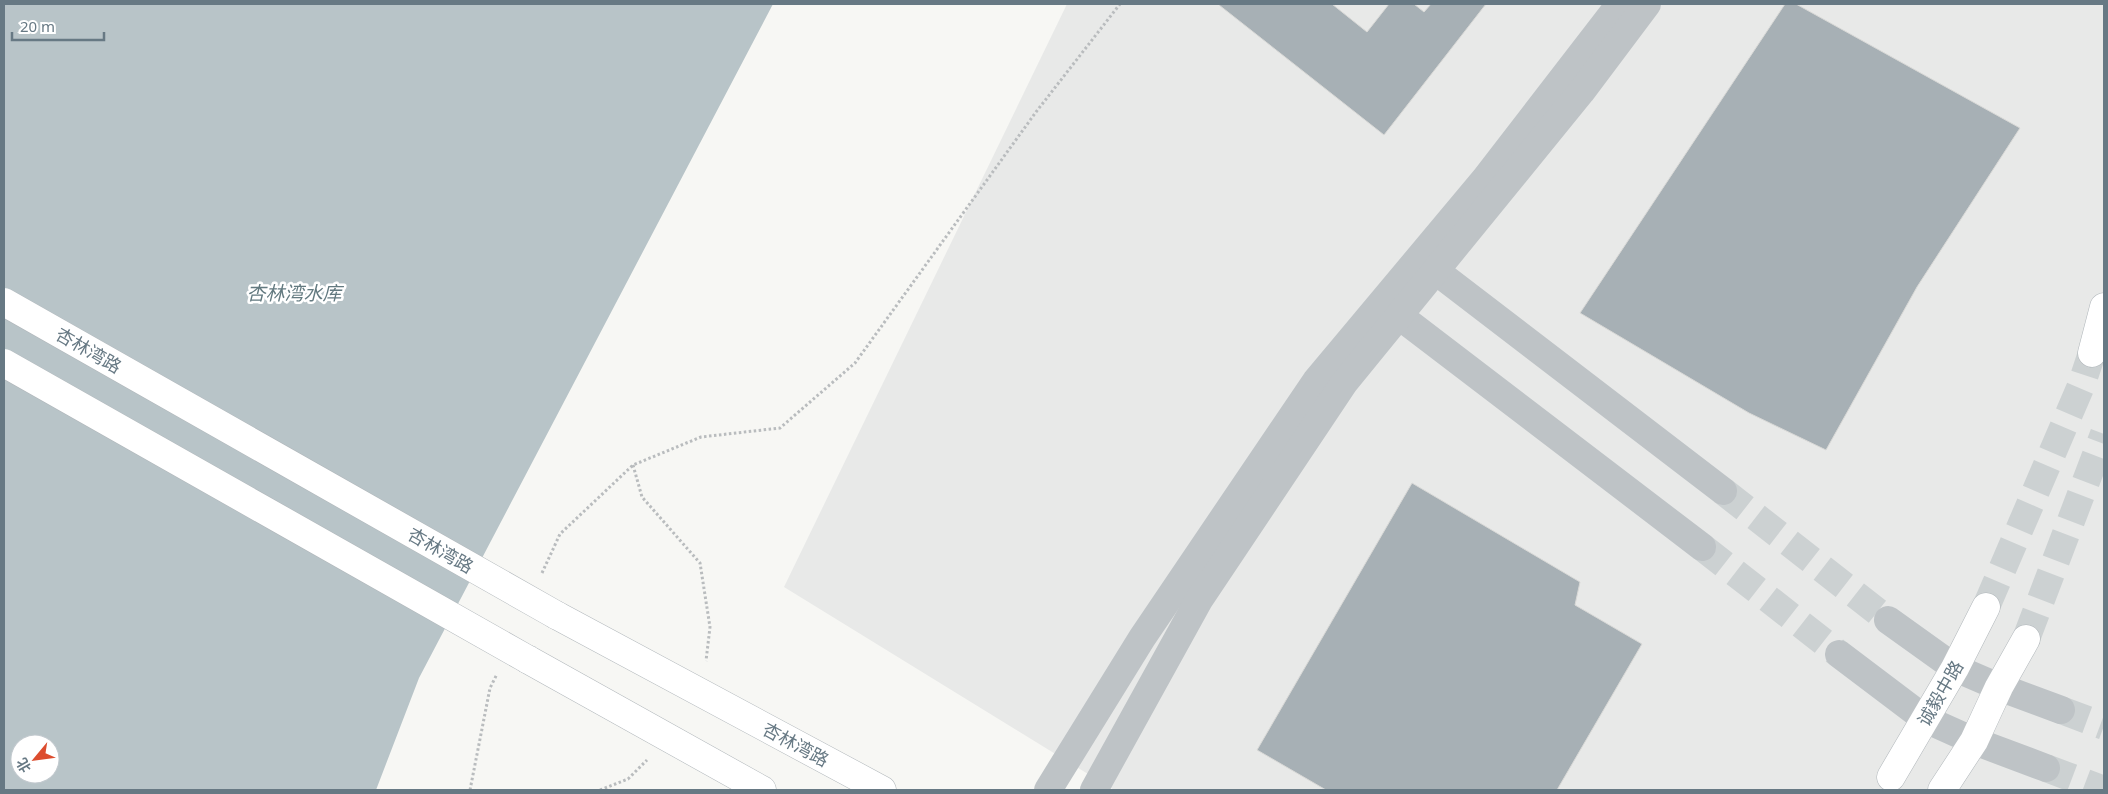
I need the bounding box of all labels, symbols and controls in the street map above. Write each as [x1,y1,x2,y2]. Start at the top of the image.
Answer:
scale bar [12,10,105,42]
text: 20 m [20,16,55,36]
water label: 杏林湾水库 [246,280,344,306]
street label: 杏林湾路 [52,322,126,378]
street label: 杏林湾路 [404,522,478,578]
street label: 诚毅中路 [1912,656,1968,730]
street label: 杏林湾路 [759,717,833,771]
north arrow [10,734,60,784]
text: 北 [11,755,35,776]

